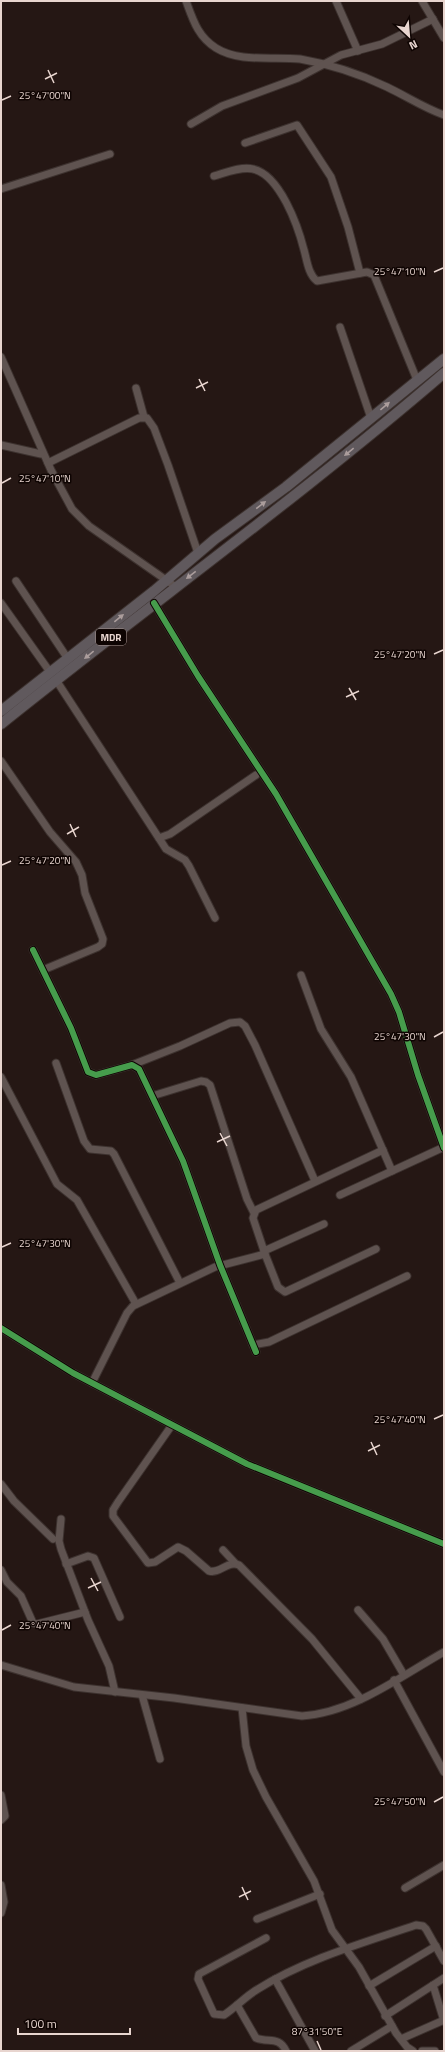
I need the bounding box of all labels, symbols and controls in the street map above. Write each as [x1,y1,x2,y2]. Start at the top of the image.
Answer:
north arrow [389,16,429,56]
text: N [406,36,420,54]
text: 25°47'00"N [19,88,71,103]
text: 25°47'10"N [374,264,426,279]
one-way arrow [379,402,390,411]
one-way arrow [344,447,355,456]
text: 25°47'10"N [19,471,71,486]
one-way arrow [256,501,267,509]
one-way arrow [186,571,197,579]
one-way arrow [114,613,125,622]
road number: MDR [96,629,126,645]
text: 25°47'20"N [374,647,426,662]
one-way arrow [83,650,94,659]
text: 25°47'20"N [19,853,71,868]
text: 25°47'30"N [374,1029,426,1044]
text: 25°47'30"N [19,1236,71,1251]
text: 25°47'40"N [374,1412,426,1427]
text: 25°47'40"N [19,1618,71,1633]
text: 25°47'50"N [374,1794,426,1809]
scale bar [18,2010,130,2036]
text: 100 m [24,2014,57,2033]
text: 87°31'50"E [292,2024,343,2039]

